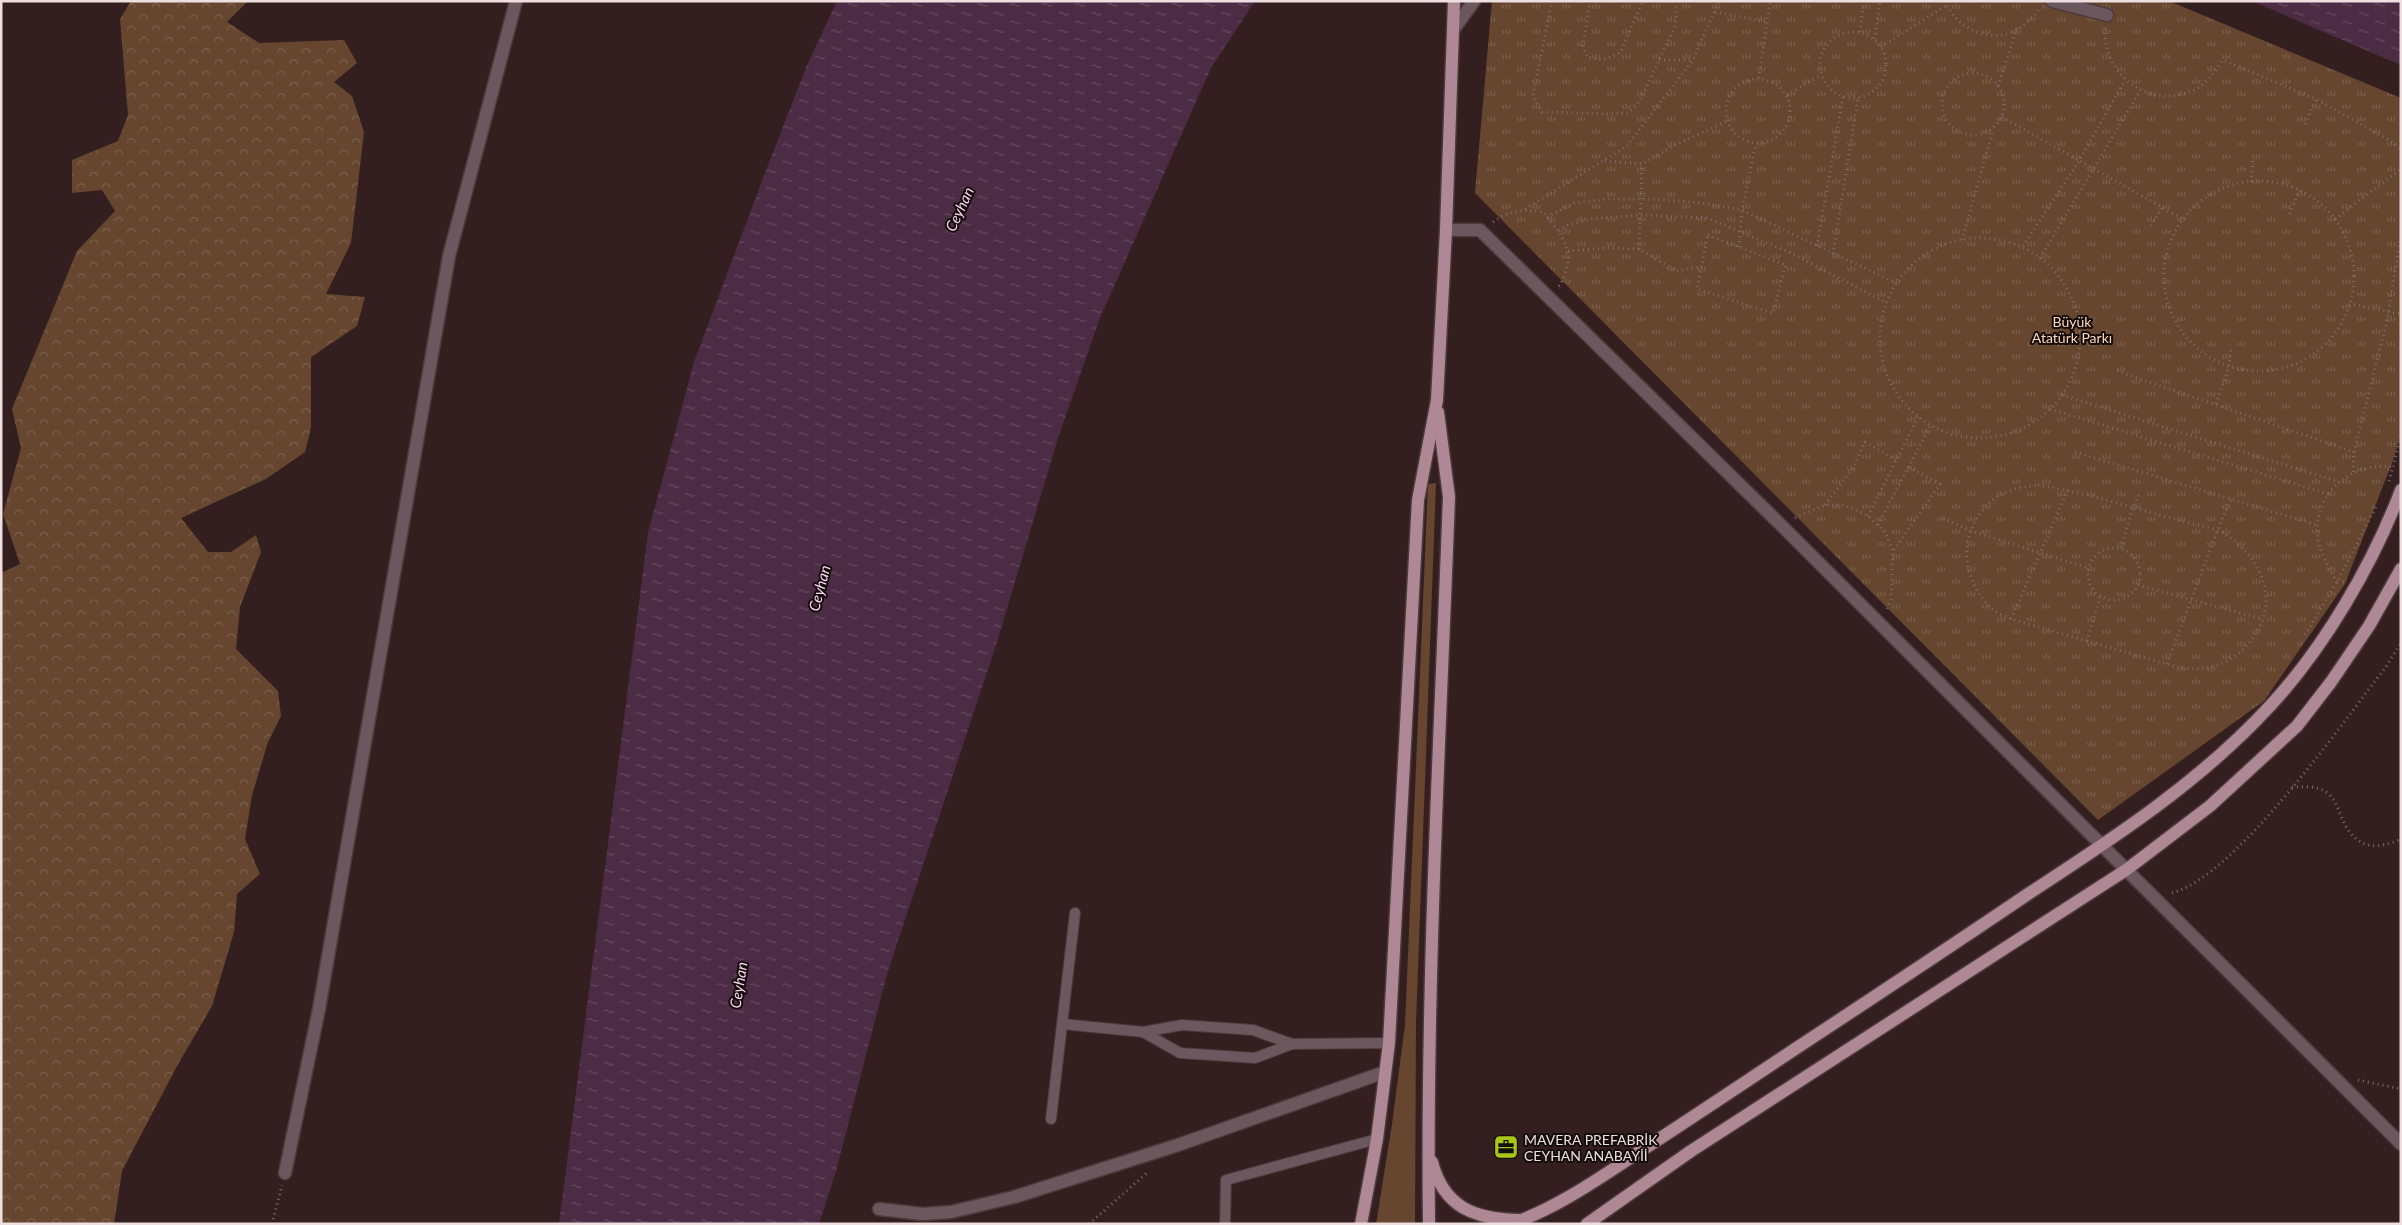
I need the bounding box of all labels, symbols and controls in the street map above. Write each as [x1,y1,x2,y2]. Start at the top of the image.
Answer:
water label: Ceyhan [941,184,977,234]
park label: Büyük Atatürk Parkı [2032,313,2112,346]
water label: Ceyhan [804,563,834,613]
water label: Ceyhan [725,960,751,1010]
place label: MAVERA PREFABRİK CEYHAN ANABAYİİ [1524,1131,1658,1164]
office icon: MAVERA PREFABRİK CEYHAN ANABAYİİ [1493,1134,1519,1160]

